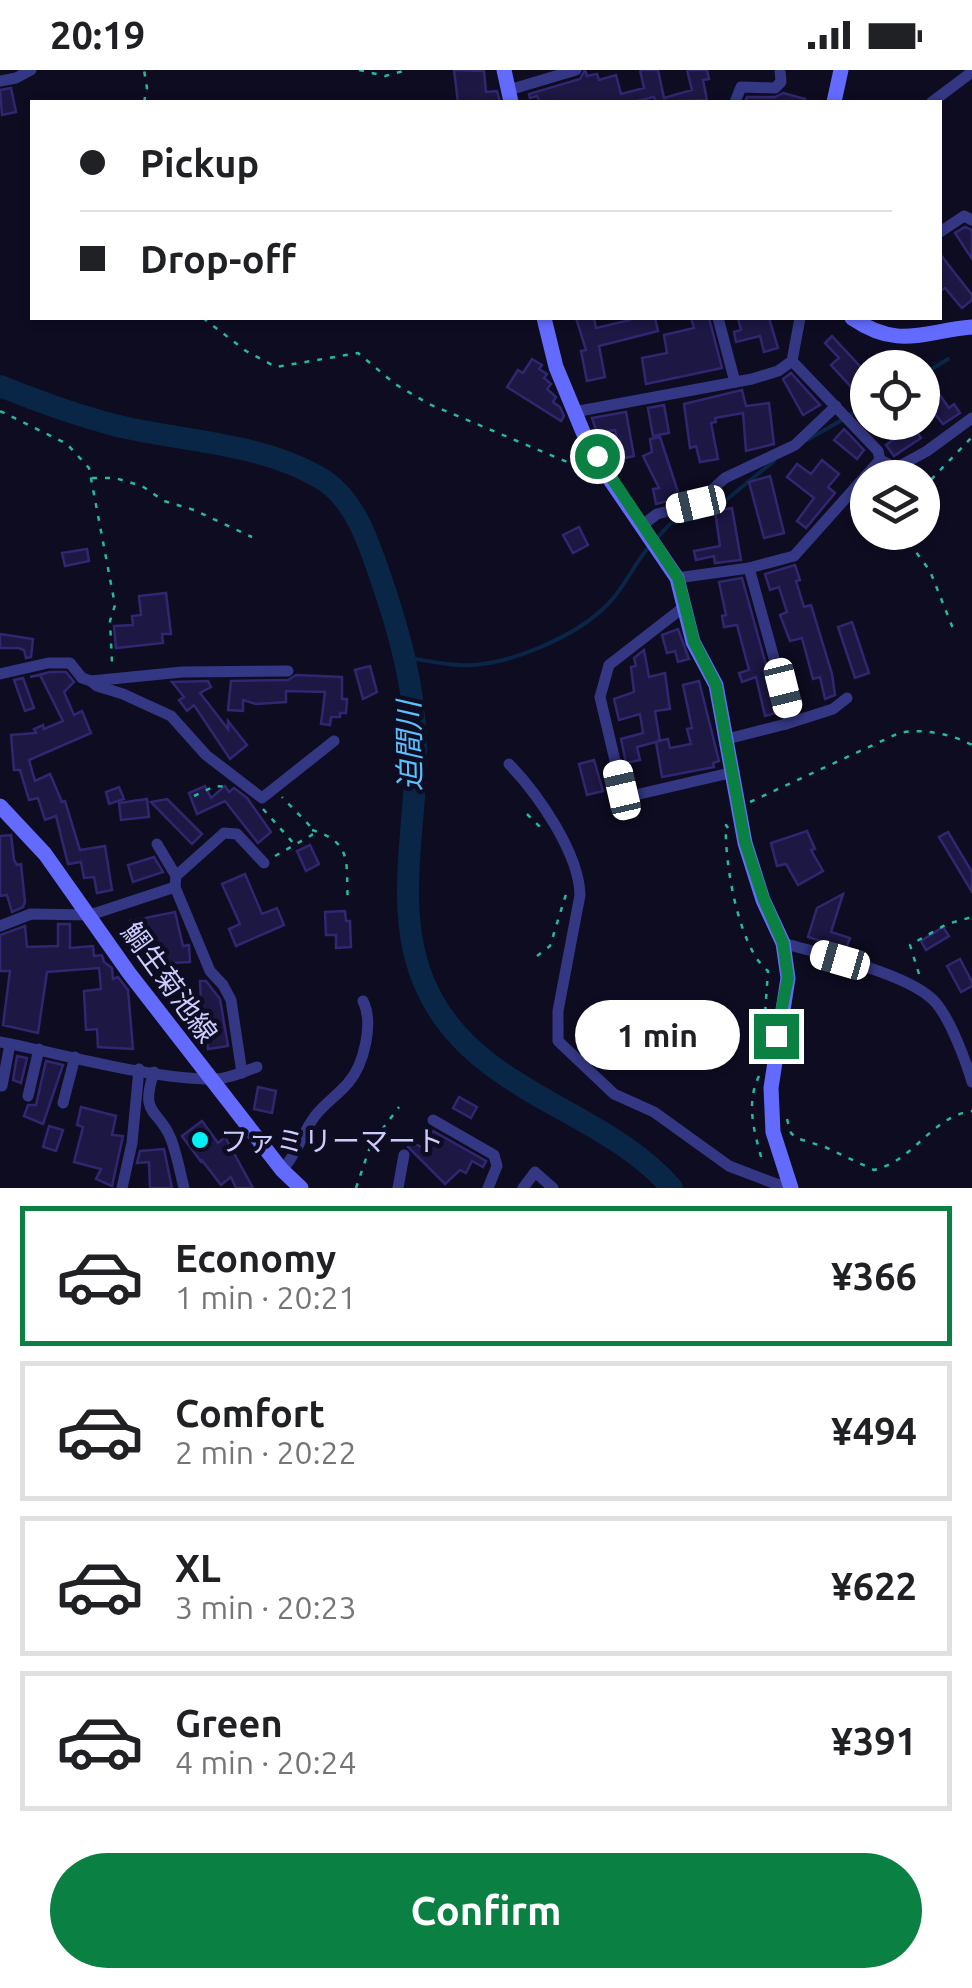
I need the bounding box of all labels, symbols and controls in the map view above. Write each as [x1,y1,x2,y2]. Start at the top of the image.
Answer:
text: 20:19 [50,14,145,56]
text: Pickup [140,142,259,184]
text: Drop-off [140,238,296,280]
map controls [850,350,940,550]
button: locate [850,350,940,440]
route start [575,434,620,479]
button: layers [850,460,940,550]
car [663,483,729,525]
car [761,655,805,721]
water label: 迫間川 [391,698,427,791]
car [601,757,643,823]
street label: 鯛生菊池線 [116,916,224,1048]
car [807,937,873,983]
callout: 1 min [576,1001,741,1071]
route end [754,1014,799,1059]
text: 1 min [617,1017,698,1053]
place label: ファミリーマート [220,1125,444,1156]
marker: ファミリーマート [189,1129,211,1151]
icon: car [55,1231,145,1321]
text: Economy [175,1237,336,1279]
text: ¥366 [831,1255,917,1297]
text: 1 min · 20:21 [175,1279,357,1315]
icon: car [55,1386,145,1476]
text: Comfort [175,1392,325,1434]
text: ¥494 [831,1410,917,1452]
text: 2 min · 20:22 [175,1434,357,1470]
icon: car [55,1541,145,1631]
text: XL [175,1547,221,1589]
text: ¥622 [831,1565,917,1607]
text: 3 min · 20:23 [175,1589,357,1625]
icon: car [55,1696,145,1786]
text: Green [175,1702,283,1744]
text: ¥391 [831,1720,917,1762]
text: 4 min · 20:24 [175,1744,357,1780]
button: Confirm [50,1853,922,1968]

